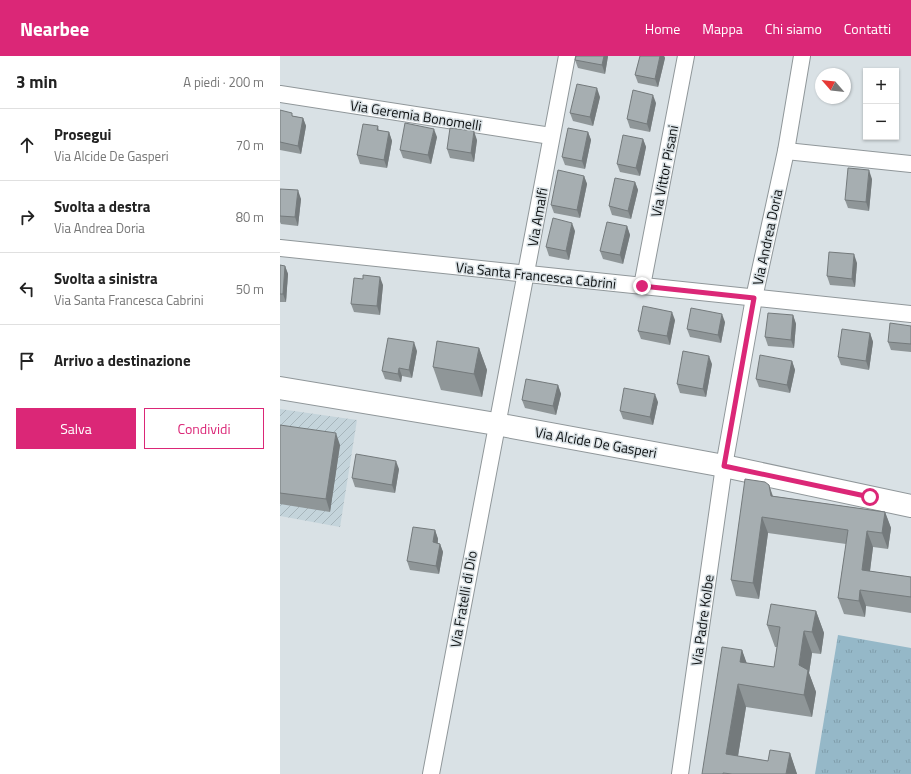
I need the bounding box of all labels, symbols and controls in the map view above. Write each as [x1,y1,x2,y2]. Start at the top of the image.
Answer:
text: Nearbee [20,14,89,43]
text: Home [645,18,680,39]
text: Mappa [702,18,743,39]
text: Chi siamo [765,18,822,39]
text: Contatti [844,18,891,39]
north arrow [815,68,851,104]
map controls [863,68,899,140]
button: + [863,68,899,104]
text: 3 min [16,69,57,95]
text: A piedi · 200 m [183,72,264,92]
street label: Via Geremia Bonomelli [349,94,483,136]
button: − [863,104,899,140]
text: Prosegui [54,123,111,146]
street label: Via Vittor Pisani [645,123,683,219]
icon: ahead [16,134,38,156]
text: 70 m [236,135,264,155]
text: Via Alcide De Gasperi [54,146,169,166]
street label: Via Amalfi [522,186,552,248]
street label: Via Andrea Doria [747,187,787,287]
text: Svolta a destra [54,195,151,218]
icon: right [16,206,38,228]
text: 80 m [236,207,264,227]
text: Via Andrea Doria [54,218,145,238]
street label: Via Santa Francesca Cabrini [455,256,617,294]
text: Svolta a sinistra [54,267,158,290]
route end [633,277,651,295]
icon: left [16,278,38,300]
text: 50 m [236,279,264,299]
text: Via Santa Francesca Cabrini [54,290,204,310]
text: Arrivo a destinazione [54,349,191,372]
icon: arrive [16,350,38,372]
button: Salva [16,408,136,449]
button: Condividi [144,408,264,449]
street label: Via Alcide De Gasperi [533,421,659,463]
route start [861,488,879,506]
street label: Via Fratelli di Dio [444,549,482,649]
street label: Via Padre Kolbe [685,573,719,667]

